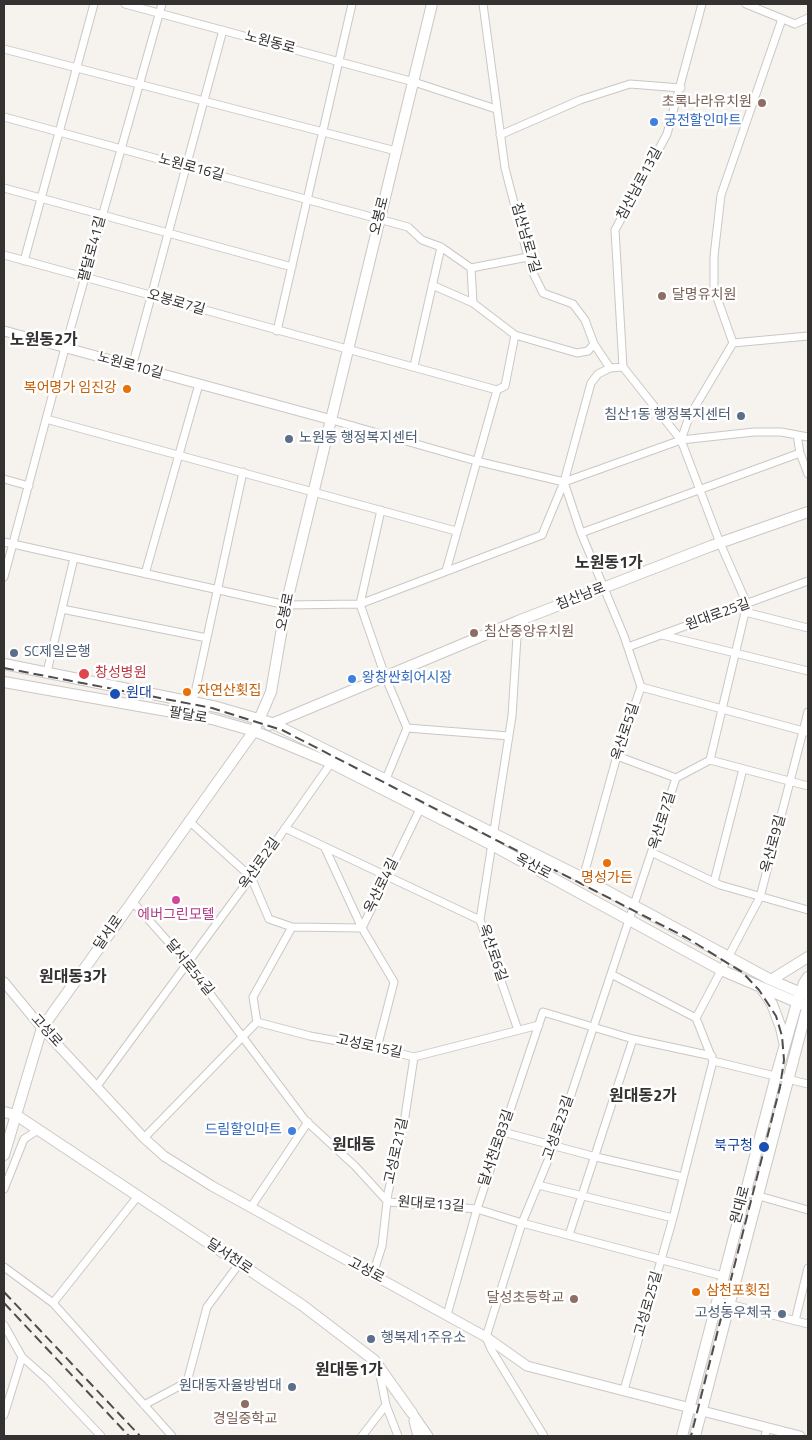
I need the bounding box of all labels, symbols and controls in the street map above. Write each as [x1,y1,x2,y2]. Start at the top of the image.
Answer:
street label: 노원동로 [243,28,297,58]
place label: 초록나라유치원 [662,95,752,111]
marker: 초록나라유치원 [756,97,768,109]
place label: 궁전할인마트 [664,114,741,130]
marker: 궁전할인마트 [648,116,660,128]
street label: 침산남로13길 [614,145,666,223]
street label: 노원로16길 [156,151,226,185]
street label: 오봉로 [367,195,393,237]
street label: 침산남로7길 [507,201,543,275]
street label: 팔달로41길 [76,214,110,284]
street label: 오봉로7길 [145,287,207,319]
place label: 달명유치원 [672,288,736,304]
marker: 달명유치원 [656,290,668,302]
district label: 노원동2가 [10,331,78,351]
street label: 노원로10길 [95,349,165,383]
place label: 복어명가 임진강 [24,381,117,397]
marker: 복어명가 임진강 [121,383,133,395]
place label: 침산1동 행정복지센터 [604,408,731,424]
marker: 침산1동 행정복지센터 [735,410,747,422]
place label: 노원동 행정복지센터 [299,431,418,447]
marker: 노원동 행정복지센터 [283,433,295,445]
district label: 노원동1가 [575,554,643,574]
street label: 침산남로 [554,580,608,614]
street label: 오봉로 [274,591,298,633]
street label: 원대로25길 [684,596,752,634]
place label: 침산중앙유치원 [484,625,574,641]
marker: 침산중앙유치원 [468,627,480,639]
place label: SC제일은행 [24,645,91,661]
marker: SC제일은행 [8,647,20,659]
place label: 창성병원 [95,666,147,682]
marker: 창성병원 [77,667,91,681]
place label: 왕창싼회어시장 [362,671,452,687]
marker: 왕창싼회어시장 [346,673,358,685]
place label: 자연산횟집 [197,684,261,700]
place label: 원대 [126,686,152,702]
marker: 자연산횟집 [181,686,193,698]
marker: 원대 [108,687,122,701]
street label: 옥산로5길 [609,701,643,763]
street label: 팔달로 [168,704,208,728]
street label: 옥산로7길 [646,790,680,852]
street label: 옥산로9길 [758,813,790,875]
street label: 옥산로2길 [236,835,284,893]
street label: 옥산로 [512,851,554,883]
street label: 옥산로4길 [361,856,403,916]
marker: 명성가든 [601,857,613,869]
place label: 명성가든 [581,871,633,887]
marker: 에버그린모텔 [170,894,182,906]
place label: 에버그린모텔 [137,908,215,924]
street label: 달서로 [91,912,127,954]
street label: 옥산로6길 [474,922,510,984]
street label: 달서로54길 [161,937,217,999]
district label: 원대동3가 [39,968,107,988]
street label: 고성로 [27,1011,65,1051]
street label: 고성로15길 [334,1032,404,1062]
district label: 원대동2가 [609,1087,677,1107]
street label: 고성로23길 [540,1093,578,1163]
street label: 달서천로83길 [476,1107,518,1189]
street label: 고성로21길 [382,1116,412,1186]
place label: 드림할인마트 [205,1123,282,1139]
marker: 드림할인마트 [286,1125,298,1137]
district label: 원대동 [332,1136,376,1156]
place label: 북구청 [714,1139,753,1155]
marker: 북구청 [757,1140,771,1154]
street label: 원대로 [728,1184,754,1226]
street label: 원대로13길 [397,1194,465,1216]
street label: 달서천로 [203,1236,255,1278]
street label: 고성로 [345,1255,387,1287]
street label: 고성로25길 [632,1269,666,1339]
place label: 삼천포횟집 [706,1284,770,1300]
marker: 삼천포횟집 [690,1286,702,1298]
place label: 달성초등학교 [487,1291,564,1307]
marker: 달성초등학교 [568,1293,580,1305]
place label: 고성동우체국 [695,1306,772,1322]
marker: 고성동우체국 [776,1308,788,1320]
place label: 행복제1주유소 [381,1331,466,1347]
marker: 행복제1주유소 [365,1333,377,1345]
district label: 원대동1가 [315,1361,383,1381]
place label: 원대동자율방범대 [179,1379,282,1395]
marker: 원대동자율방범대 [286,1381,298,1393]
marker: 경일중학교 [239,1398,251,1410]
place label: 경일중학교 [213,1412,277,1428]

